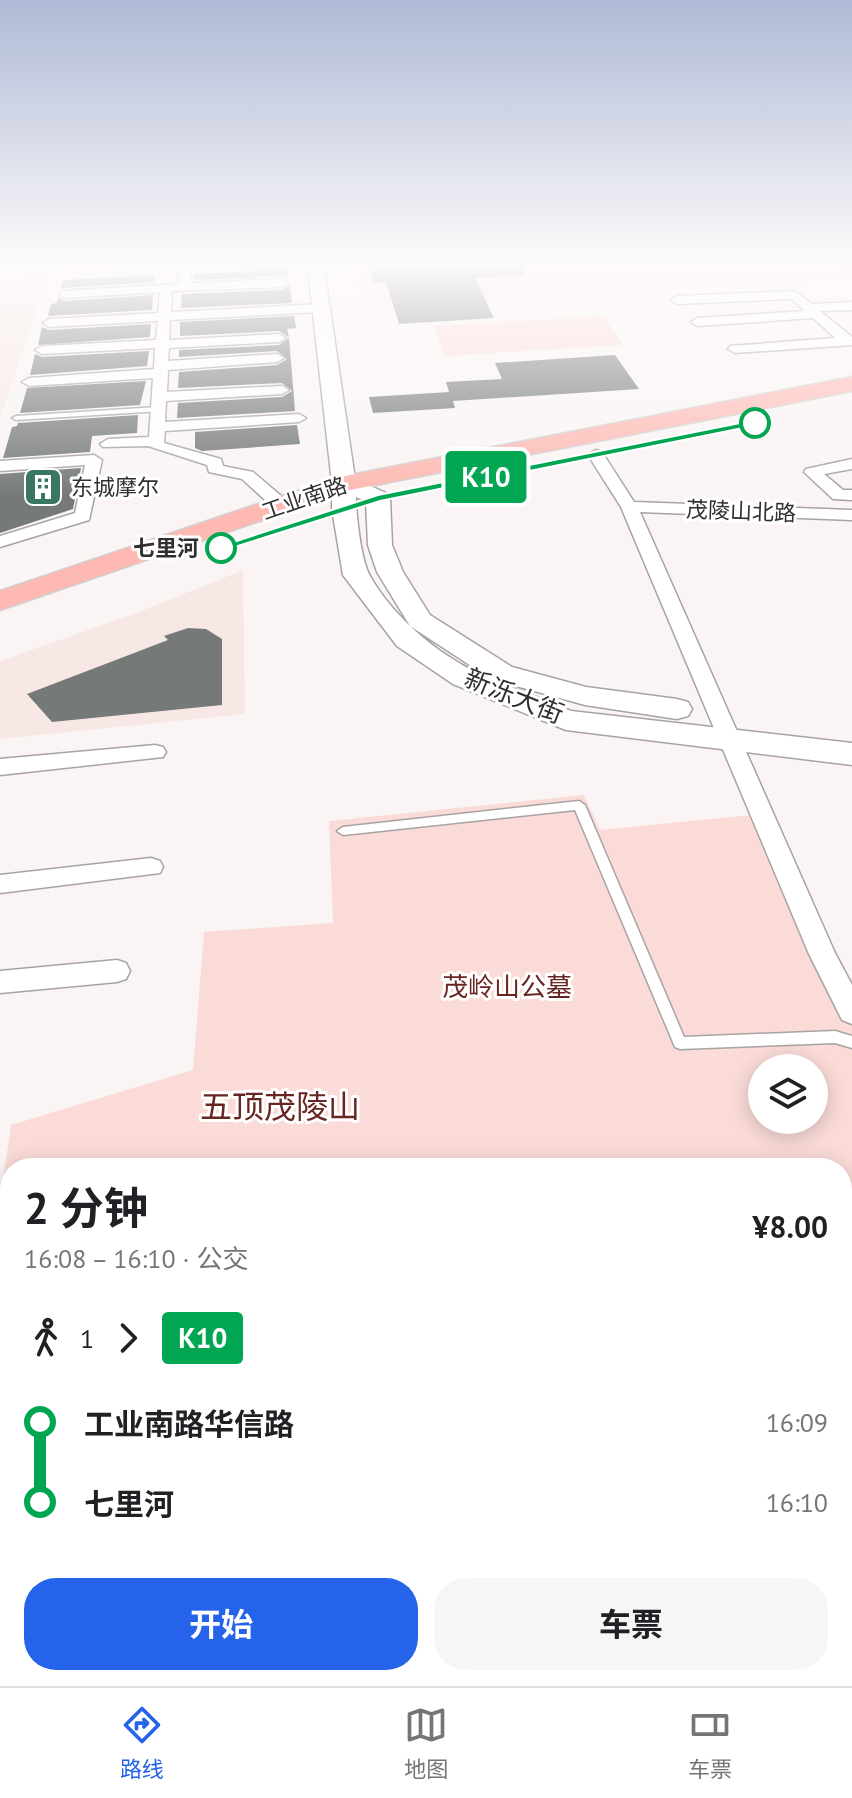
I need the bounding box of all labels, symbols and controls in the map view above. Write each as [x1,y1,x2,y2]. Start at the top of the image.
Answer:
unlabelled marker [740,408,770,438]
line badge: K10 [440,451,532,503]
text: K10 [461,458,511,495]
building icon: 东城摩尔 [22,466,64,508]
street label: 工业南路 [258,470,350,526]
place label: 东城摩尔 [71,473,159,501]
street label: 茂陵山北路 [686,495,796,527]
marker: 七里河 [206,533,236,563]
place label: 七里河 [133,534,199,562]
street label: 新泺大街 [460,661,569,730]
park label: 茂岭山公墓 [442,970,572,1003]
map controls [748,1054,828,1134]
button: layers [748,1054,828,1134]
park label: 五顶茂陵山 [200,1085,360,1127]
text: 2 分钟 [24,1179,148,1236]
text: ¥8.00 [753,1207,828,1246]
text: 16:08 – 16:10 · 公交 [24,1242,248,1275]
icon: walk [24,1316,68,1360]
icon: forward [106,1316,150,1360]
text: K10 [178,1319,227,1356]
text: 1 [80,1322,94,1355]
text: 工业南路华信路 [84,1404,294,1443]
text: 16:09 [766,1406,828,1439]
text: 七里河 [84,1484,174,1523]
text: 16:10 [766,1486,828,1519]
button: 开始 [24,1578,418,1670]
button: 车票 [434,1578,828,1670]
tab: 路线 [120,1703,164,1783]
tab: 地图 [404,1703,448,1783]
tab: 车票 [688,1703,732,1783]

